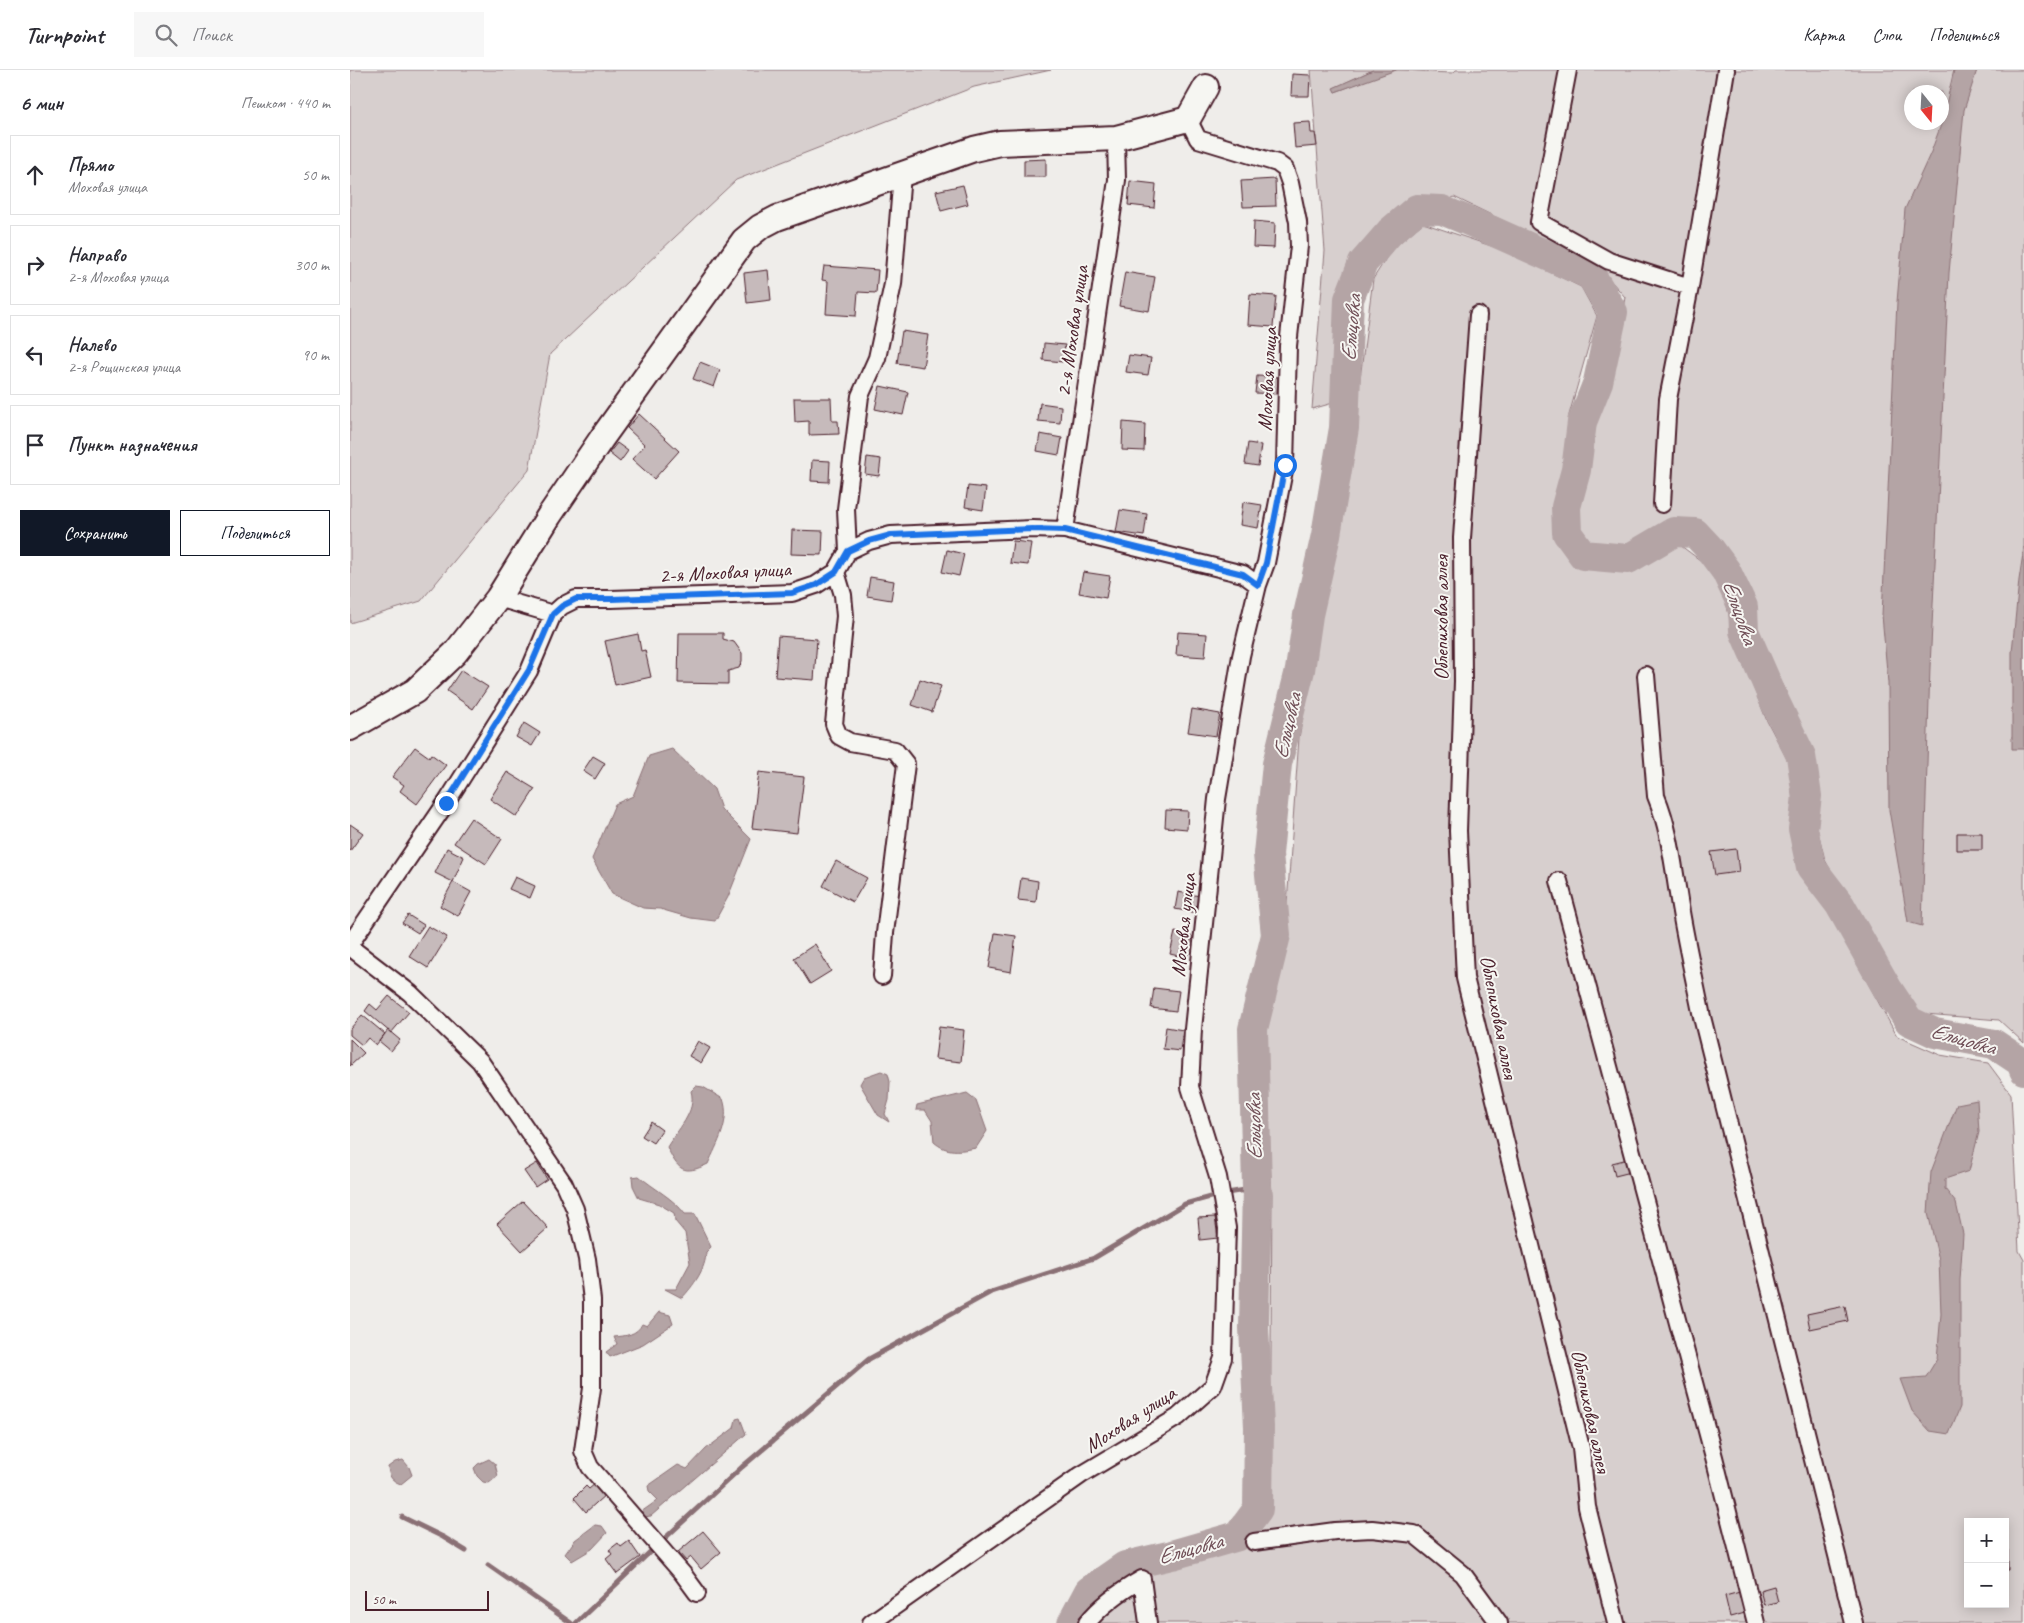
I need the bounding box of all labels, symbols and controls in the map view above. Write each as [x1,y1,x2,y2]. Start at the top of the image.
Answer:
search box [134,12,484,57]
text: Turnpoint [25,20,104,50]
icon: search [152,21,180,49]
text: Поиск [192,23,232,47]
text: Карта [1803,24,1844,46]
text: Слои [1872,24,1901,46]
text: Поделиться [1929,24,1999,46]
north arrow [1904,85,1949,130]
text: 6 мин [20,90,63,116]
text: Пешком · 440 m [241,93,330,113]
text: Прямо [68,153,113,177]
icon: ahead [21,161,49,189]
text: 50 m [302,165,329,185]
text: Моховая улица [68,177,147,197]
text: Направо [68,243,126,267]
icon: right [21,251,49,279]
text: 300 m [295,255,329,275]
street label: 2-я Моховая улица [1050,262,1094,398]
text: 2-я Моховая улица [68,267,168,287]
water label: Ельцовка [1334,292,1368,362]
street label: Моховая улица [1251,325,1283,432]
text: Налево [68,333,116,357]
icon: left [21,341,49,369]
text: 90 m [302,345,329,365]
text: 2-я Рощинская улица [68,357,180,377]
icon: arrive [21,431,49,459]
text: Пункт назначения [68,433,197,457]
route start [1274,454,1297,477]
button: Сохранить [20,510,170,556]
button: Поделиться [180,510,330,556]
street label: Облепиховая аллея [1428,554,1454,680]
street label: 2-я Моховая улица [658,555,793,588]
water label: Ельцовка [1716,576,1765,650]
water label: Ельцовка [1266,689,1309,761]
route end [435,792,458,815]
street label: Моховая улица [1165,870,1202,978]
street label: Облепиховая аллея [1474,953,1524,1082]
water label: Ельцовка [1927,1016,2001,1062]
water label: Ельцовка [1239,1092,1269,1160]
street label: Облепиховая аллея [1565,1347,1617,1476]
street label: Моховая улица [1079,1379,1182,1458]
map controls [1964,1518,2009,1608]
button: + [1964,1518,2009,1563]
water label: Ельцовка [1155,1526,1228,1571]
button: − [1964,1563,2009,1608]
scale bar [365,1588,489,1611]
text: 50 m [372,1591,396,1608]

